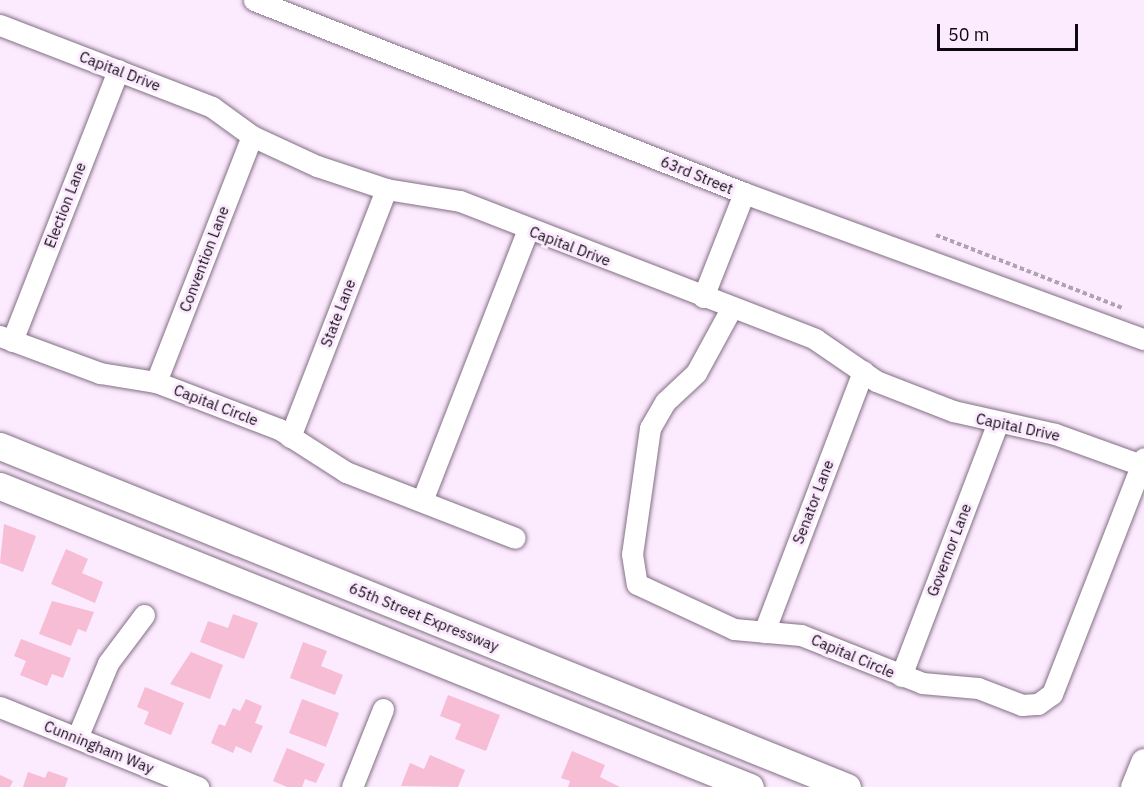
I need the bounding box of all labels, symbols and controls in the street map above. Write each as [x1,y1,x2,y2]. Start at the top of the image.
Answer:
scale bar [940,12,1081,50]
text: 50 m [948,23,990,46]
street label: Capital Drive [77,47,163,95]
street label: 63rd Street [658,152,736,198]
street label: Election Lane [40,160,90,250]
street label: Convention Lane [176,204,232,314]
street label: Capital Drive [527,222,613,270]
street label: State Lane [317,277,359,349]
street label: Capital Circle [171,381,261,429]
street label: Capital Drive [974,409,1062,445]
street label: Senator Lane [789,458,837,546]
street label: Governor Lane [923,501,975,599]
street label: 65th Street Expressway [346,579,502,655]
street label: Capital Circle [809,630,897,682]
street label: Cunningham Way [41,717,157,777]

